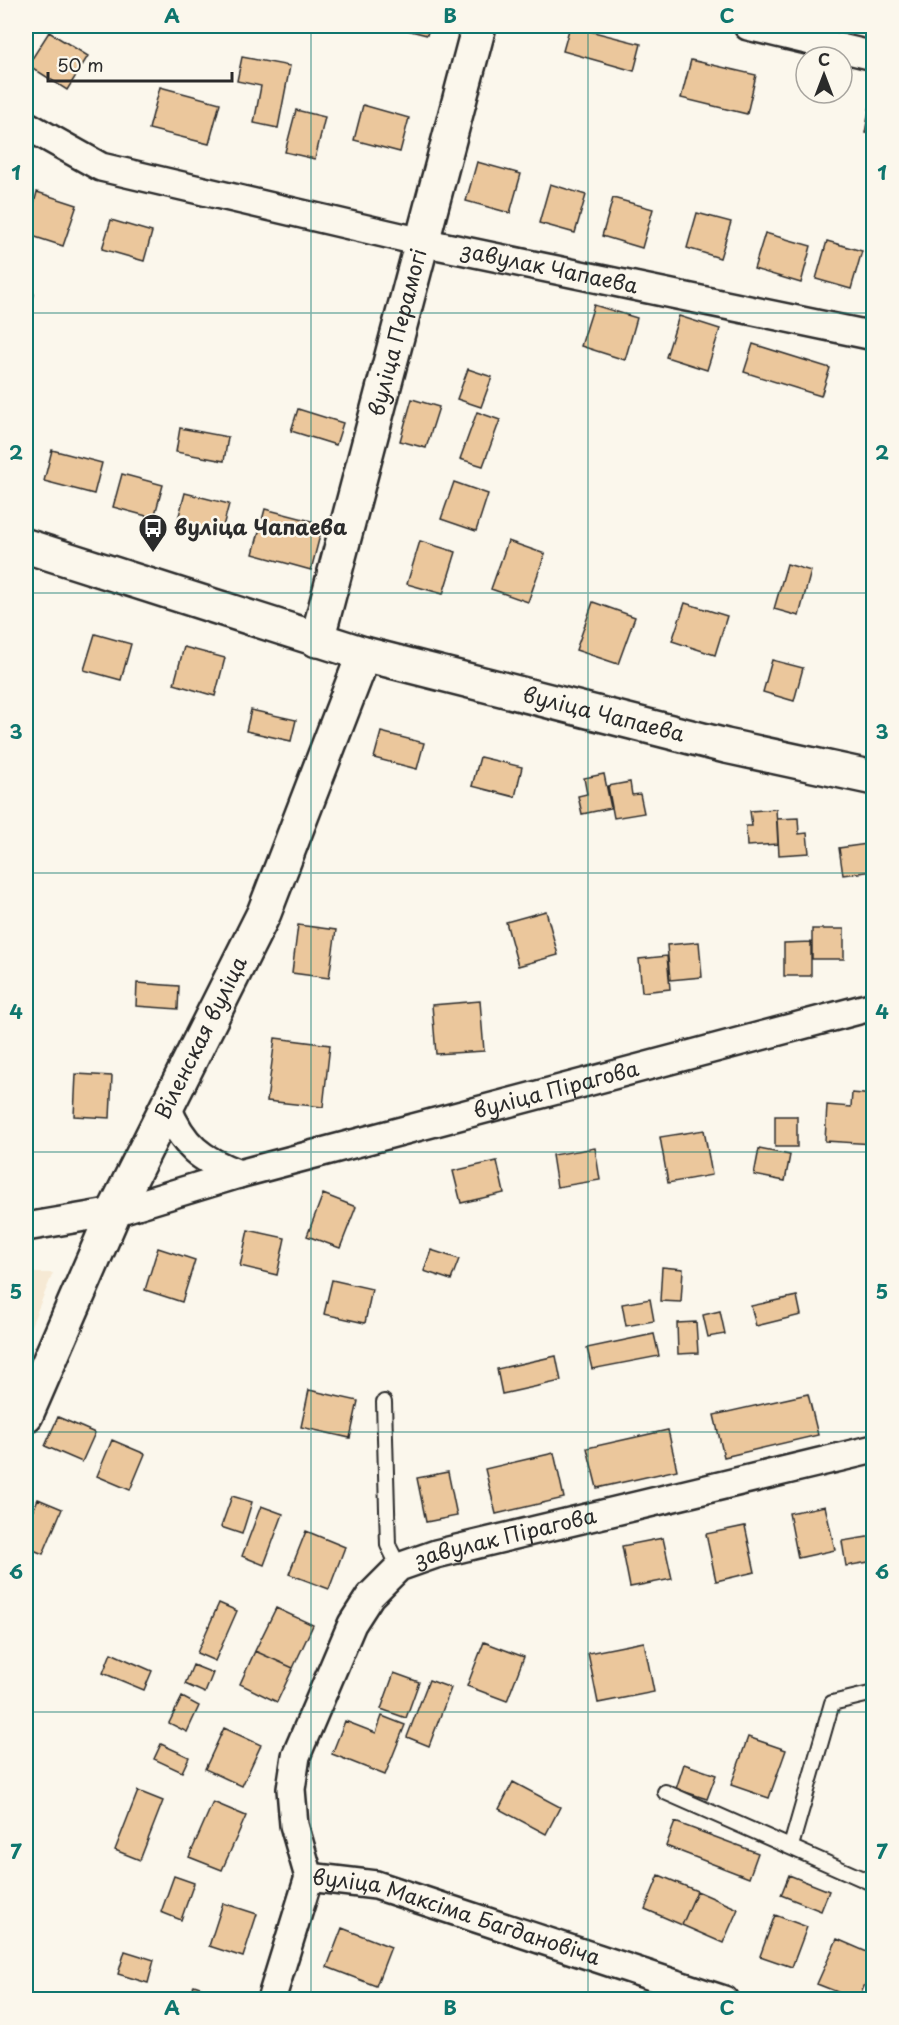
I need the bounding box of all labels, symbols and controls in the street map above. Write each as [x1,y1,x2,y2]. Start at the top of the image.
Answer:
text: A [164,0,180,30]
text: B [443,0,457,30]
text: C [719,0,735,30]
scale bar [48,45,232,83]
north arrow [794,45,854,105]
text: С [818,47,830,71]
text: 50 m [57,51,104,78]
text: 1 [11,157,21,187]
text: 1 [877,157,887,187]
street label: завулак Чапаева [458,232,641,301]
street label: вуліца Перамогі [359,245,434,419]
text: 2 [9,437,23,467]
text: 2 [875,437,889,467]
place label: вуліца Чапаева [174,510,347,542]
bus stop icon: вуліца Чапаева [137,512,169,554]
street label: вуліца Чапаева [520,677,688,749]
text: 3 [9,716,23,746]
text: 3 [875,716,889,746]
street label: Віленская вуліца [145,950,254,1124]
text: 4 [9,996,23,1026]
text: 4 [875,996,889,1026]
street label: вуліца Пірагова [469,1051,642,1125]
text: 5 [10,1276,22,1306]
text: 5 [876,1276,888,1306]
street label: завулак Пірагова [409,1498,599,1575]
text: 6 [9,1556,23,1586]
text: 6 [875,1556,889,1586]
text: 7 [10,1836,22,1866]
text: 7 [876,1836,888,1866]
street label: вуліца Максіма Багдановіча [311,1860,605,1972]
text: A [164,1992,180,2022]
text: B [443,1992,457,2022]
text: C [719,1992,735,2022]

